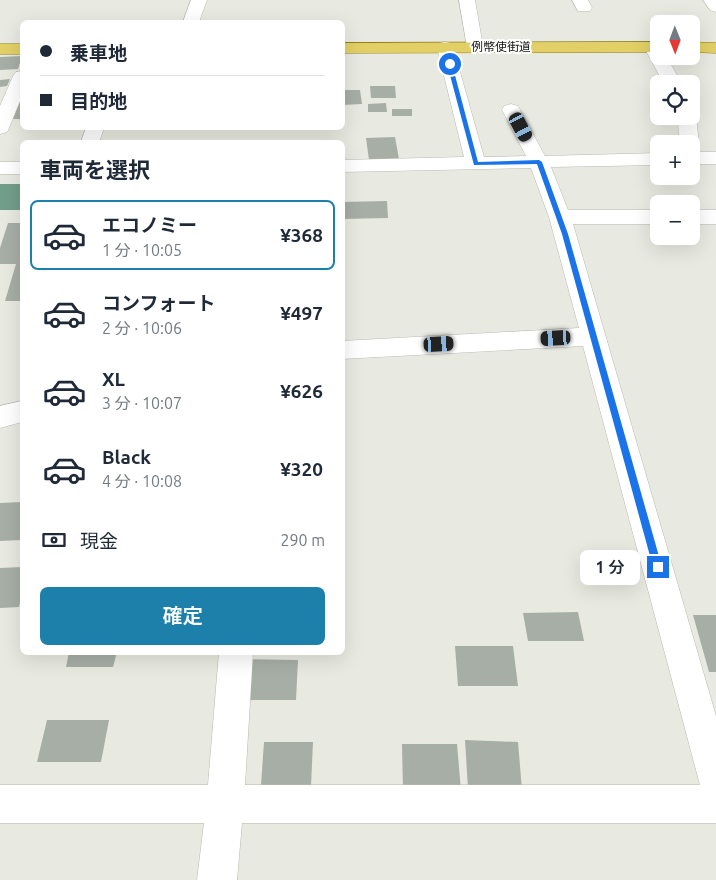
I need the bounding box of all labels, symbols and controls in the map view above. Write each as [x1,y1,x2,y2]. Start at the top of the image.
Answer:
north arrow [650,15,700,65]
map controls [650,15,700,245]
street label: 例幣使街道 [471,40,531,53]
text: 乗車地 [70,42,127,64]
route start [439,53,461,75]
button: locate [650,75,700,125]
text: 目的地 [70,90,127,112]
car [507,110,534,144]
button: + [650,135,700,185]
text: 車両を選択 [40,157,150,182]
button: − [650,195,700,245]
icon: car [42,213,87,258]
text: エコノミー [102,214,197,236]
text: ¥368 [280,224,323,246]
text: 1 分 · 10:05 [102,241,182,259]
icon: car [42,291,87,336]
text: コンフォート [102,292,215,314]
text: ¥497 [280,302,323,324]
text: 2 分 · 10:06 [102,319,182,337]
car [540,330,571,346]
car [423,336,454,352]
text: XL [102,368,125,390]
icon: car [42,369,87,414]
text: ¥626 [280,380,323,402]
text: 3 分 · 10:07 [102,394,182,412]
text: Black [102,446,151,468]
icon: car [42,447,87,492]
text: ¥320 [280,458,323,480]
text: 4 分 · 10:08 [102,472,182,490]
icon: cash [40,526,68,554]
text: 現金 [80,530,118,552]
text: 290 m [280,531,325,549]
callout: 1 分 [580,550,640,584]
route end [647,556,669,578]
text: 1 分 [596,558,624,576]
button: 確定 [40,587,325,645]

